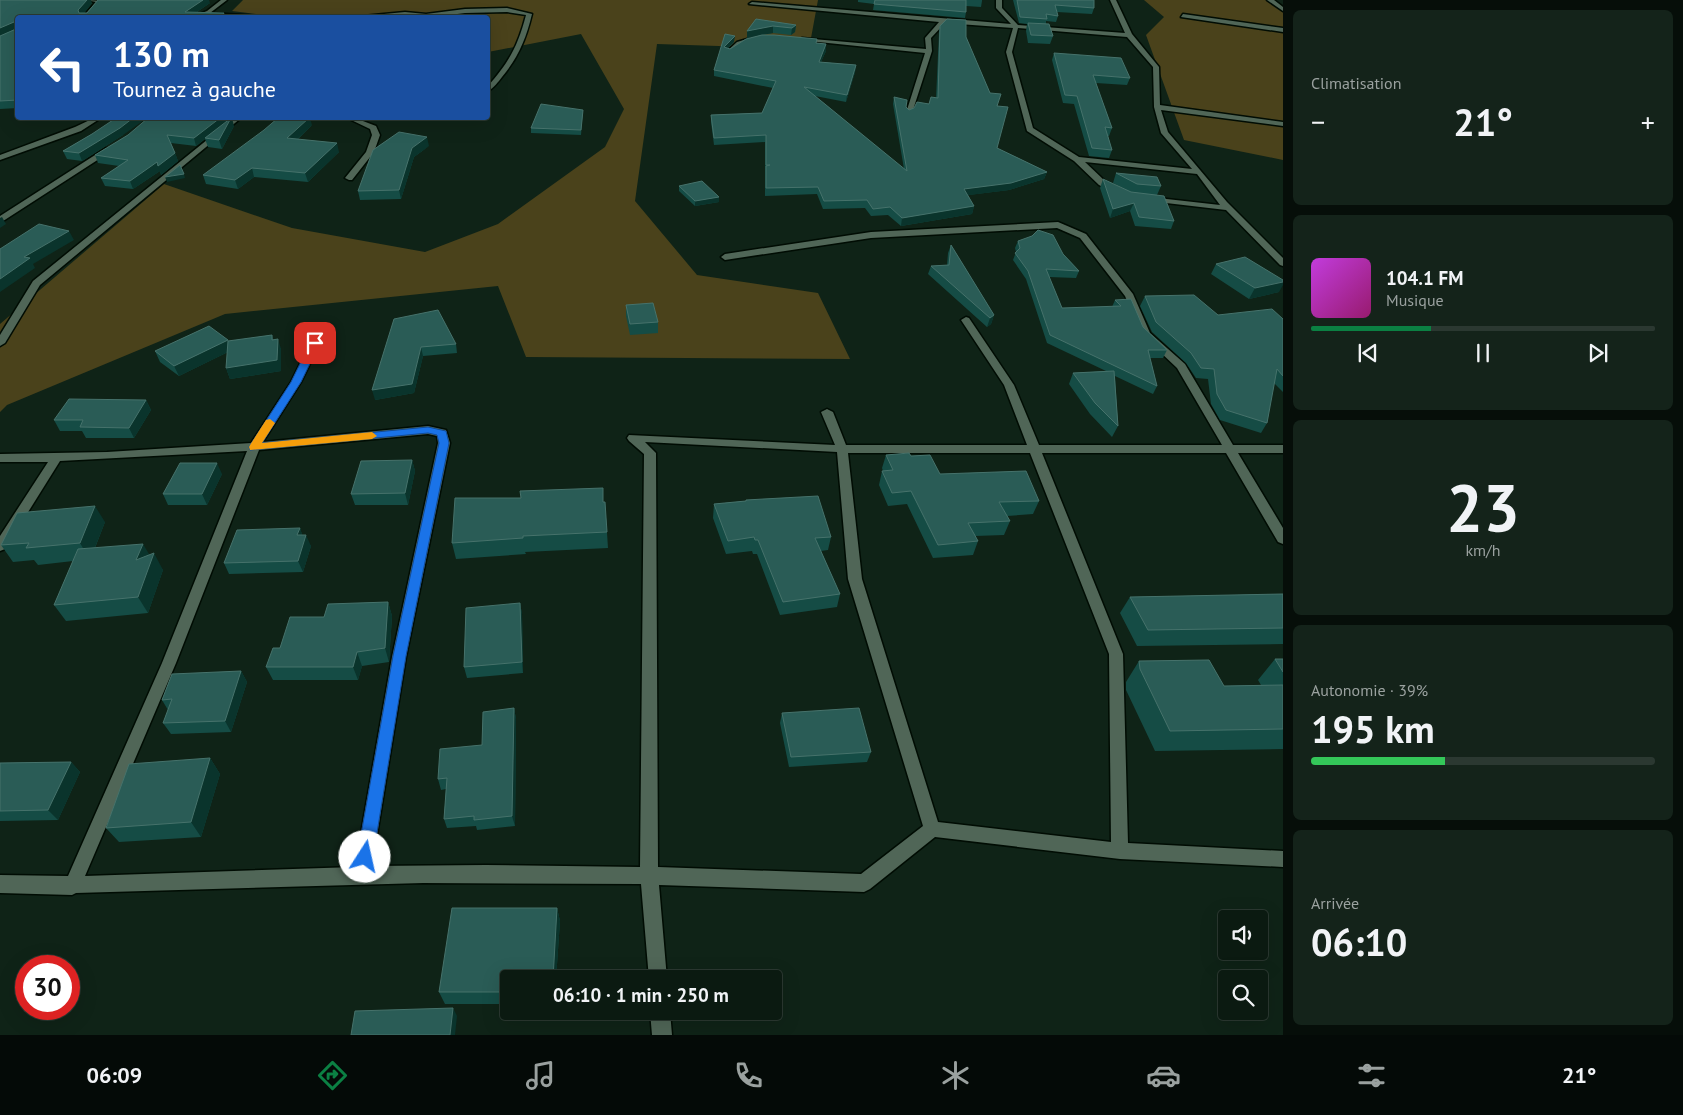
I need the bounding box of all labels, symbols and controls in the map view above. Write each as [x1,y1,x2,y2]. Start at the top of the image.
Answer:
text: 130 m [113,31,210,77]
icon: left [30,35,95,100]
text: Climatisation [1311,73,1401,93]
text: Tournez à gauche [113,75,276,103]
text: 21° [1453,97,1513,146]
text: − [1311,103,1325,140]
text: + [1641,103,1655,140]
text: 104.1 FM [1386,266,1463,290]
text: Musique [1386,290,1444,310]
pin [294,322,336,364]
icon: arrive [301,329,329,357]
icon: previous [1354,339,1382,367]
icon: pause [1469,339,1497,367]
icon: next [1584,339,1612,367]
text: 23 [1446,465,1520,549]
text: km/h [1465,540,1501,560]
text: Autonomie · 39% [1311,680,1428,700]
text: 195 km [1311,704,1435,753]
position arrow [338,830,390,882]
text: Arrivée [1311,893,1359,913]
map controls [1218,910,1268,1020]
button: sound [1218,910,1268,960]
text: 06:10 [1311,917,1407,966]
speed limit sign: 30 [15,955,80,1020]
button: search [1218,970,1268,1020]
text: 06:10 · 1 min · 250 m [553,983,729,1007]
icon: directions [315,1058,350,1093]
icon: music [523,1058,558,1093]
icon: phone [731,1058,766,1093]
icon: climate [938,1058,973,1093]
icon: car [1146,1058,1181,1093]
icon: filters [1354,1058,1389,1093]
text: 06:09 [86,1061,142,1089]
text: 21° [1562,1061,1596,1089]

